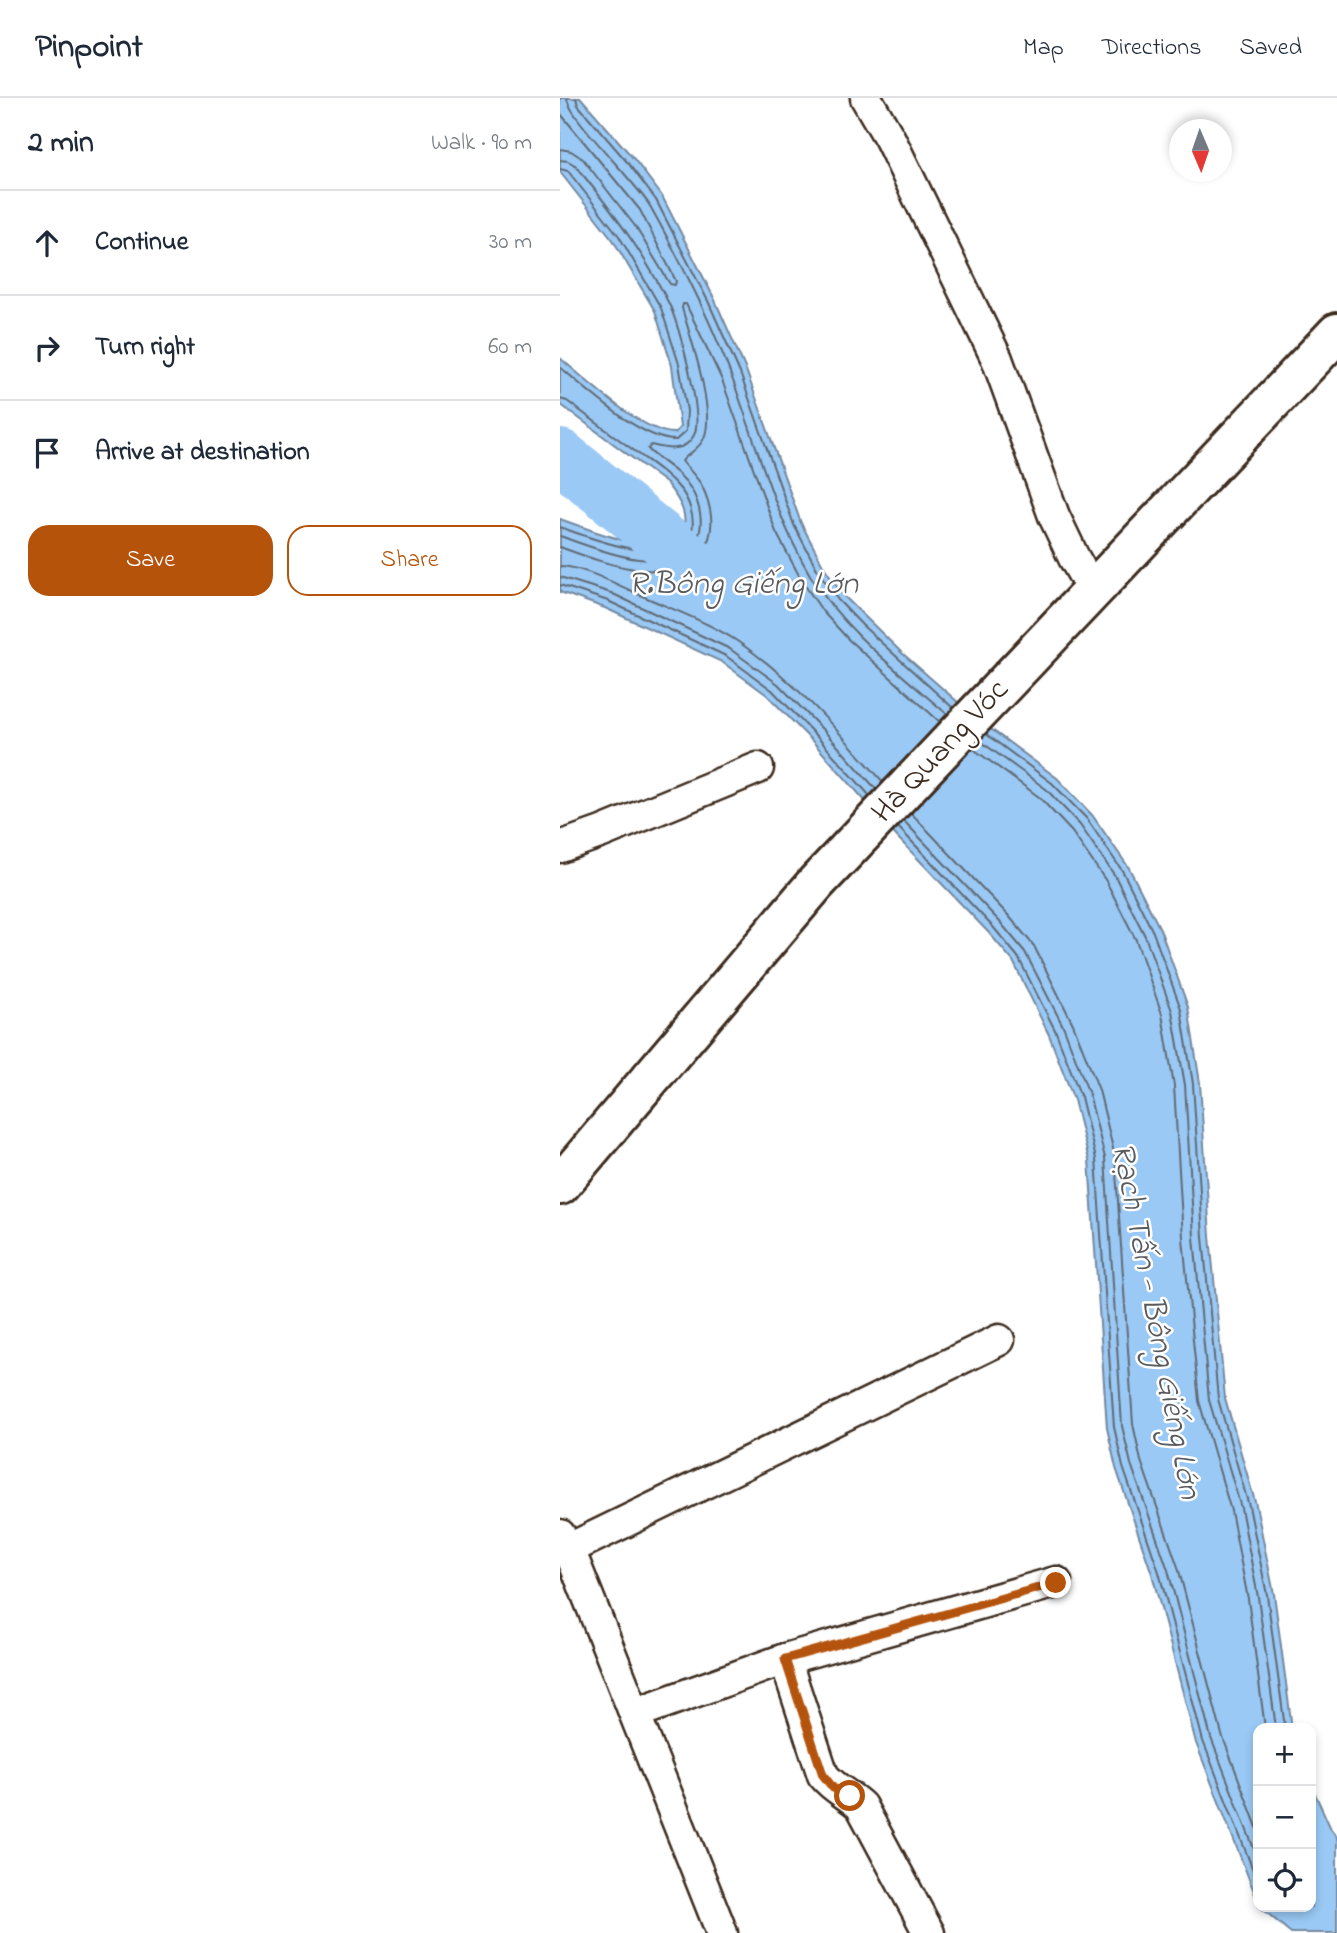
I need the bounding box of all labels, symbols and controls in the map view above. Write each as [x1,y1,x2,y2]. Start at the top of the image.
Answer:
text: Pinpoint [35,24,143,72]
text: Map [1023,31,1064,66]
text: Directions [1102,31,1201,66]
text: Saved [1239,31,1302,66]
north arrow [1169,119,1232,182]
text: 2 min [28,122,94,166]
text: Walk · 90 m [431,127,532,160]
icon: ahead [28,224,66,262]
text: Continue [95,224,188,262]
text: 30 m [489,226,532,259]
icon: right [28,329,66,367]
text: Turn right [95,329,195,367]
text: 60 m [488,331,532,364]
icon: arrive [28,434,66,472]
text: Arrive at destination [95,434,310,472]
button: Save [28,525,273,596]
button: Share [287,525,532,596]
water label: R.Bông Giếng Lớn [628,561,860,610]
street label: Hà Quang Vóc [861,669,1021,835]
water label: Rạch Tấn - Bông Giếng Lớn [1096,1139,1213,1505]
route end [1040,1567,1071,1598]
map controls [1253,1723,1316,1912]
button: + [1253,1723,1316,1786]
route start [834,1780,865,1811]
button: − [1253,1786,1316,1849]
button: locate [1253,1849,1316,1912]

